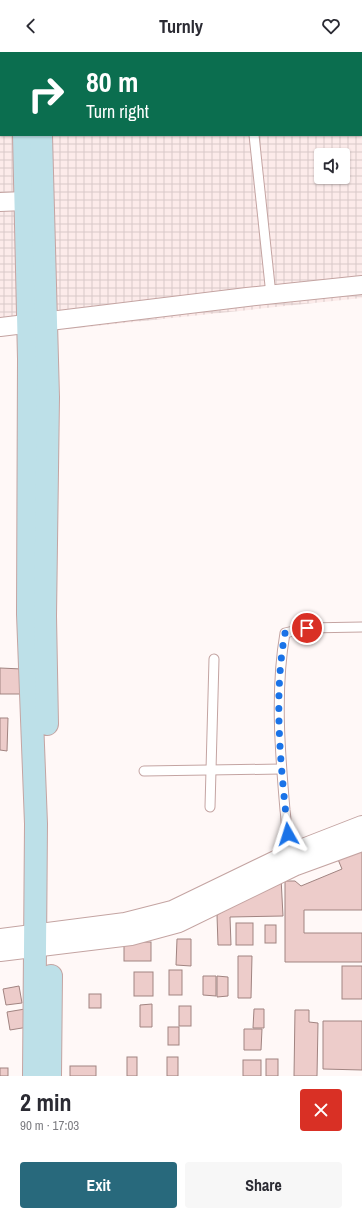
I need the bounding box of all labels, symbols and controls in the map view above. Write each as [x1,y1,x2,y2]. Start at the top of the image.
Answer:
text: Turnly [159,14,203,39]
icon: back [20,15,42,37]
icon: heart [320,15,342,37]
text: 80 m [86,63,138,101]
icon: right [20,68,72,120]
text: Turn right [86,99,149,124]
map controls [314,148,350,184]
button: sound [314,148,350,184]
pin [290,611,324,645]
icon: arrive [296,617,318,639]
position arrow [267,813,309,855]
text: 2 min [20,1086,71,1118]
button: close [300,1089,342,1131]
text: 90 m · 17:03 [20,1117,79,1134]
button: Exit [20,1162,177,1208]
button: Share [185,1162,342,1208]

